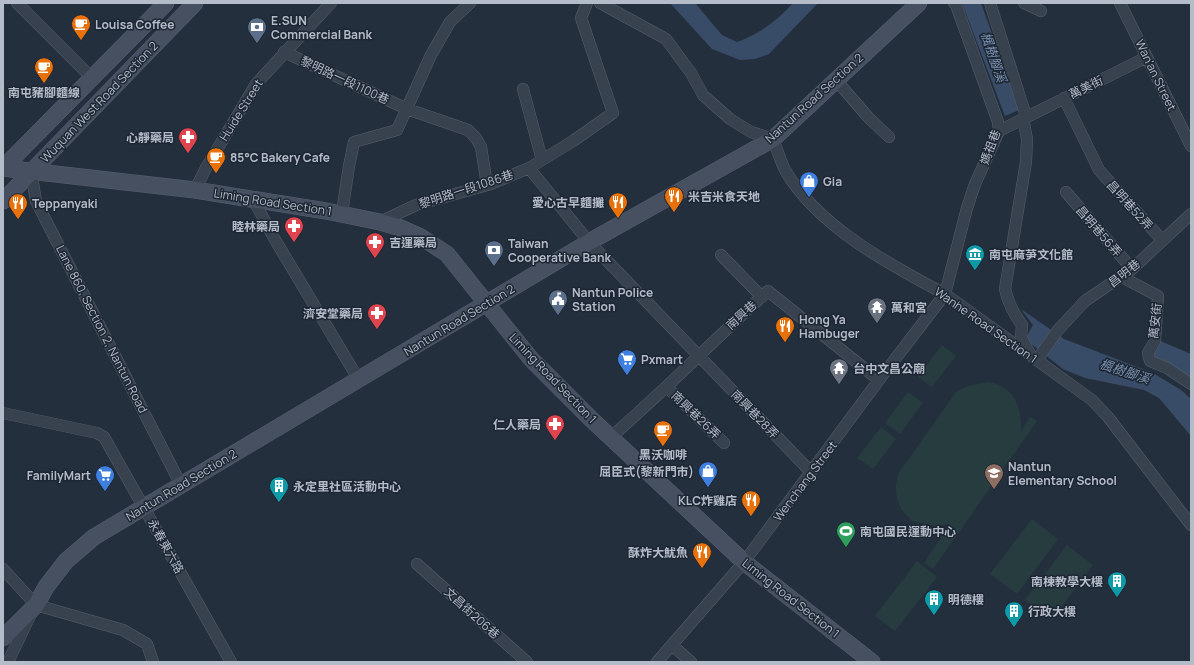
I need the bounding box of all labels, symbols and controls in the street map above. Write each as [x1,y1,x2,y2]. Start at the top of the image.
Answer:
place label: E.SUN Commercial Bank [271,12,372,43]
cafe icon: Louisa Coffee [70,13,92,41]
place label: Louisa Coffee [95,16,175,33]
bank icon: E.SUN Commercial Bank [246,16,268,44]
water label: 楓樹腳溪 [977,29,1012,86]
street label: Wan'an Street [1131,36,1181,114]
street label: Wuquan West Road Section 2 [36,38,162,166]
street label: Nantun Road Section 2 [761,49,867,147]
street label: 黎明路一段1100巷 [298,52,392,108]
cafe icon: 南屯豬腳麵線 [33,56,55,84]
street label: 萬美街 [1066,71,1106,103]
street label: Huide Street [215,76,267,144]
place label: 南屯豬腳麵線 [8,84,80,101]
pharmacy icon: 心靜藥局 [177,126,199,154]
street label: 媽祖巷 [976,127,1004,167]
place label: 心靜藥局 [126,129,174,146]
cafe icon: 85°C Bakery Cafe [205,146,227,174]
place label: 85°C Bakery Cafe [230,149,330,166]
street label: 黎明路一段1086巷 [417,166,515,212]
shop icon: Gia [798,170,820,198]
place label: Gia [823,173,842,190]
street label: 昌明巷52弄 [1103,176,1157,234]
street label: Liming Road Section 1 [213,184,333,220]
restaurant icon: 米吉米食天地 [663,185,685,213]
place label: 米吉米食天地 [688,188,760,205]
restaurant icon: 愛心古早麵攤 [607,191,629,219]
restaurant icon: Teppanyaki [7,192,29,220]
place label: 愛心古早麵攤 [532,194,604,211]
place label: Teppanyaki [32,195,98,212]
street label: 昌明巷56弄 [1072,202,1126,260]
pharmacy icon: 睦林藥局 [283,215,305,243]
place label: 睦林藥局 [232,218,280,235]
pharmacy icon: 吉運藥局 [364,231,386,259]
place label: 吉運藥局 [389,234,437,251]
place label: Taiwan Cooperative Bank [508,235,611,266]
bank icon: Taiwan Cooperative Bank [483,239,505,267]
street label: Lane 860, Section 2, Nantun Road [52,242,152,416]
museum icon: 南屯麻芛文化館 [964,243,986,271]
place label: 南屯麻芛文化館 [989,246,1073,263]
street label: 昌明巷 [1105,255,1143,291]
street label: Nantun Road Section 2 [400,280,518,360]
street label: Wanhe Road Section 1 [931,283,1041,367]
place label: Nantun Police Station [572,284,653,315]
public building icon: Nantun Police Station [547,288,569,316]
temple icon: 萬和宮 [866,296,888,324]
street label: 南興巷 [722,297,760,333]
place label: 萬和宮 [891,299,927,316]
pharmacy icon: 濟安堂藥局 [366,302,388,330]
street label: 萬安街 [1145,302,1165,340]
place label: 濟安堂藥局 [303,305,363,322]
place label: Hong Ya Hambuger [799,311,860,342]
restaurant icon: Hong Ya Hambuger [774,315,796,343]
street label: Liming Road Section 1 [505,329,601,427]
supermarket icon: Pxmart [616,348,638,376]
place label: Pxmart [641,351,683,368]
water label: 楓樹腳溪 [1097,354,1154,388]
temple icon: 台中文昌公廟 [828,357,850,385]
place label: 台中文昌公廟 [853,360,925,377]
street label: 南興巷28弄 [727,386,783,442]
street label: 南興巷26弄 [668,387,724,443]
pharmacy icon: 仁人藥局 [544,413,566,441]
place label: 仁人藥局 [493,416,541,433]
cafe icon: 黑沃咖啡 [652,419,674,447]
street label: Wenchang Street [769,437,841,525]
street label: Nantun Road Section 2 [122,445,240,525]
place label: 黑沃咖啡 [639,446,687,463]
place label: Nantun Elementary School [1008,458,1117,489]
shop icon: 屈臣式(黎新門市) [697,460,719,488]
school or university icon: Nantun Elementary School [983,462,1005,490]
place label: 屈臣式(黎新門市) [599,463,694,480]
supermarket icon: FamilyMart [94,464,116,492]
place label: FamilyMart [27,467,91,484]
building icon: 永定里社區活動中心 [268,475,290,503]
place label: 永定里社區活動中心 [293,478,401,495]
restaurant icon: KLC炸雞店 [740,489,762,517]
place label: KLC炸雞店 [678,492,737,509]
street label: 永春東六路 [144,516,188,576]
sports icon: 南屯國民運動中心 [835,520,857,548]
place label: 南屯國民運動中心 [860,523,956,540]
restaurant icon: 酥炸大魷魚 [691,541,713,569]
place label: 酥炸大魷魚 [628,544,688,561]
street label: Liming Road Section 1 [739,555,843,641]
building icon: 南棟教學大樓 [1106,570,1128,598]
place label: 南棟教學大樓 [1031,573,1103,590]
street label: 文昌街206巷 [440,583,504,643]
building icon: 明德樓 [923,588,945,616]
place label: 明德樓 [948,591,984,608]
building icon: 行政大樓 [1003,600,1025,628]
place label: 行政大樓 [1028,603,1076,620]

